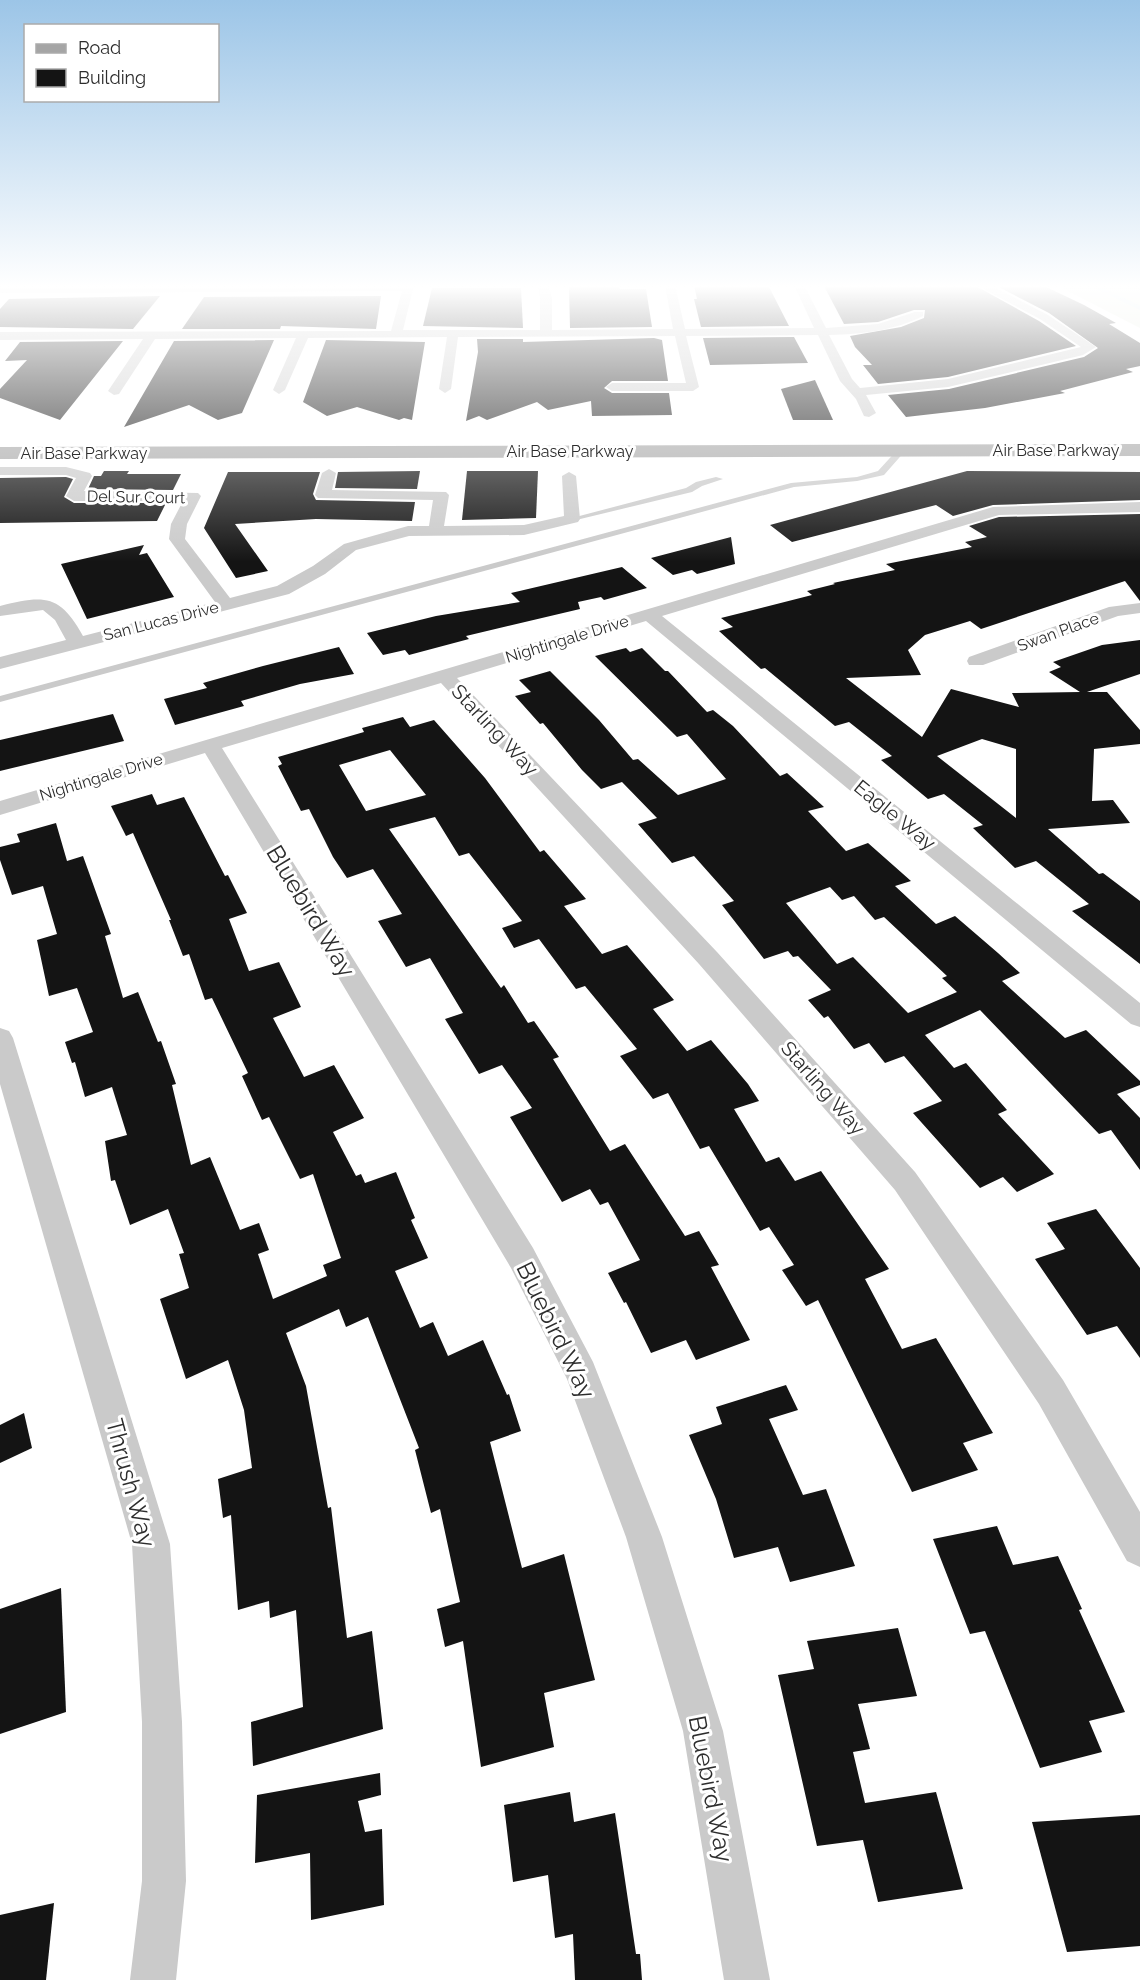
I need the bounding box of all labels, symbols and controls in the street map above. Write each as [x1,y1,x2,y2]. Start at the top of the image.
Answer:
legend [24,24,219,102]
text: Road [78,37,121,58]
text: Building [78,67,146,88]
street label: Air Base Parkway [993,441,1120,460]
street label: Air Base Parkway [507,442,634,461]
street label: Air Base Parkway [21,444,148,463]
street label: Del Sur Court [87,487,186,507]
street label: San Lucas Drive [101,597,221,645]
street label: Swan Place [1015,608,1101,656]
street label: Nightingale Drive [503,611,631,667]
street label: Starling Way [447,679,543,781]
street label: Nightingale Drive [37,749,165,805]
street label: Eagle Way [849,775,941,855]
street label: Bluebird Way [260,840,362,982]
street label: Starling Way [776,1036,870,1140]
street label: Bluebird Way [510,1257,602,1403]
street label: Thrush Way [100,1416,162,1550]
street label: Bluebird Way [683,1713,739,1865]

